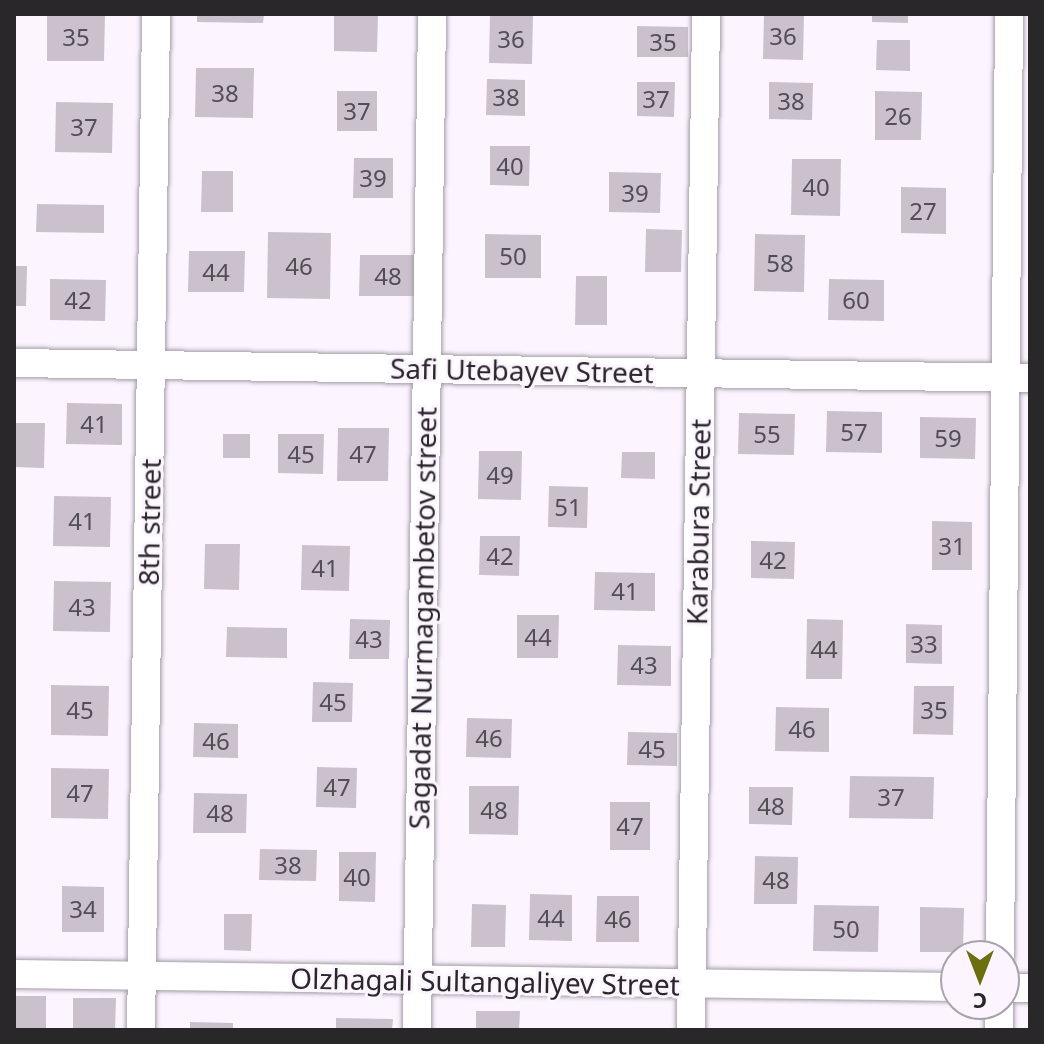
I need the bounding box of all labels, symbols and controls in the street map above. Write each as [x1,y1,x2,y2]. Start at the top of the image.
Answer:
house number: 36 [769,22,797,50]
house number: 35 [62,23,90,51]
house number: 36 [497,25,525,53]
house number: 35 [649,28,677,56]
house number: 38 [211,79,239,107]
house number: 38 [492,83,520,111]
house number: 37 [642,85,670,113]
house number: 38 [777,87,805,115]
house number: 37 [343,97,371,125]
house number: 26 [884,102,912,130]
house number: 37 [70,113,98,141]
house number: 40 [496,152,524,180]
house number: 39 [359,164,387,192]
house number: 40 [802,173,830,201]
house number: 39 [621,179,649,207]
house number: 27 [909,197,937,225]
house number: 50 [499,242,527,270]
house number: 58 [766,249,794,277]
house number: 46 [285,252,313,280]
house number: 44 [202,258,230,286]
house number: 48 [374,262,402,290]
house number: 42 [64,286,92,314]
house number: 60 [842,286,870,314]
street label: Safi Utebayev Street [390,351,654,389]
street label: Sagadat Nurmagambetov street [402,406,442,830]
house number: 41 [80,410,108,438]
house number: 57 [840,418,868,446]
street label: Karabura Street [679,419,717,625]
house number: 55 [753,420,781,448]
house number: 59 [934,424,962,452]
house number: 45 [287,440,315,468]
house number: 47 [349,440,377,468]
street label: 8th street [131,458,167,586]
house number: 49 [486,461,514,489]
house number: 51 [554,493,582,521]
house number: 41 [68,507,96,535]
house number: 31 [938,532,966,560]
house number: 42 [486,542,514,570]
house number: 42 [759,546,787,574]
house number: 41 [311,554,339,582]
house number: 41 [611,577,639,605]
house number: 43 [68,593,96,621]
house number: 44 [524,623,552,651]
house number: 43 [355,625,383,653]
house number: 33 [910,630,938,658]
house number: 44 [810,635,838,663]
house number: 43 [630,651,658,679]
house number: 45 [319,688,347,716]
house number: 45 [66,696,94,724]
house number: 35 [920,696,948,724]
house number: 46 [788,715,816,743]
house number: 46 [475,724,503,752]
house number: 46 [202,727,230,755]
house number: 45 [638,735,666,763]
house number: 47 [323,773,351,801]
house number: 47 [66,779,94,807]
house number: 37 [877,783,905,811]
house number: 48 [757,792,785,820]
house number: 48 [480,796,508,824]
house number: 48 [206,799,234,827]
house number: 47 [616,812,644,840]
house number: 38 [274,851,302,879]
house number: 40 [343,863,371,891]
house number: 48 [762,866,790,894]
house number: 34 [69,895,97,923]
house number: 44 [537,904,565,932]
house number: 46 [604,905,632,933]
house number: 50 [832,915,860,943]
north arrow [940,940,1020,1020]
street label: Olzhagali Sultangaliyev Street [290,961,680,1001]
text: С [973,987,987,1017]

